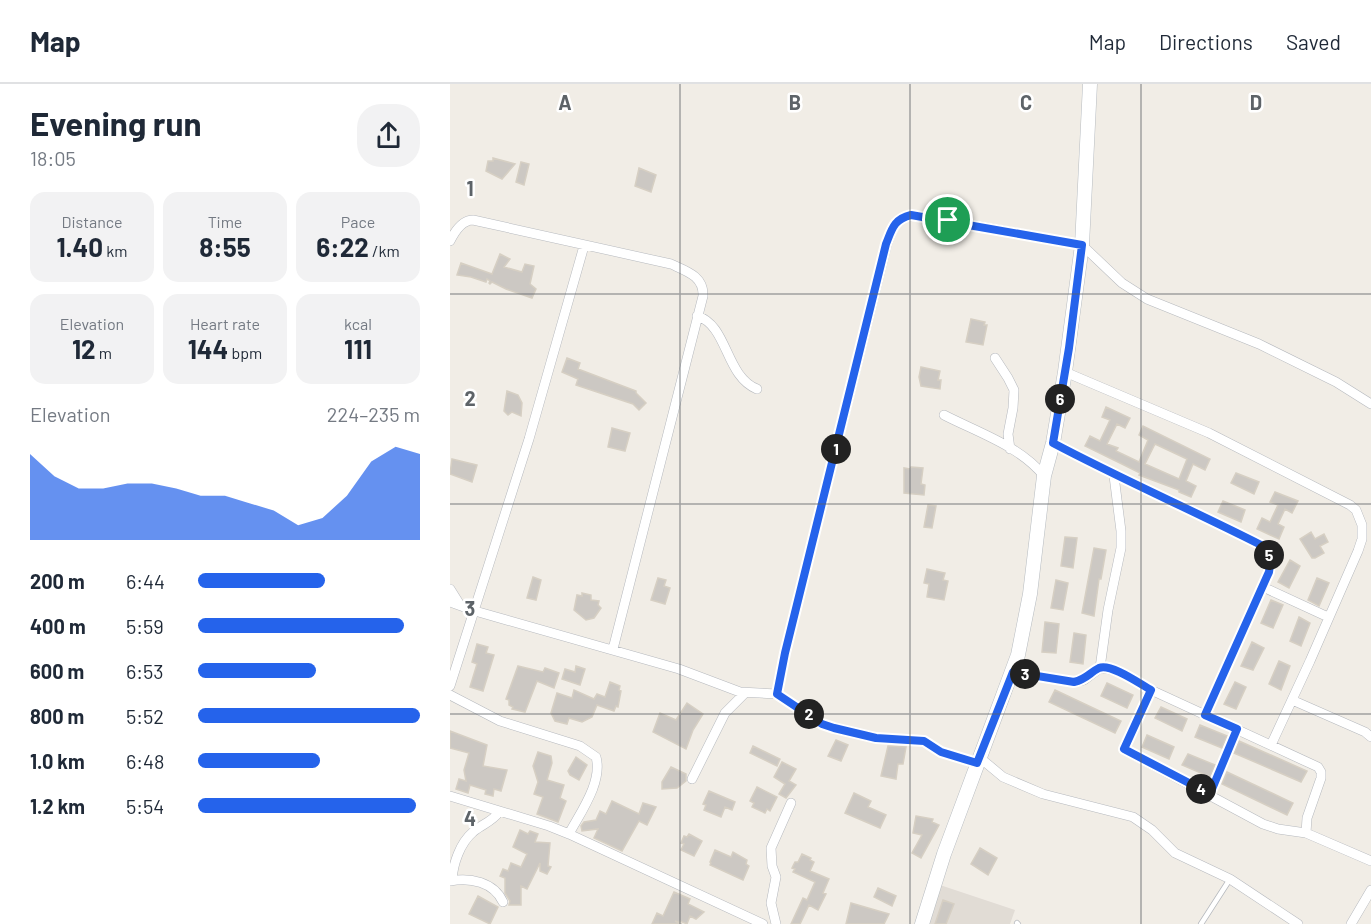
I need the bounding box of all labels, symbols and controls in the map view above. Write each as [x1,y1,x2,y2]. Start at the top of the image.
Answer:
text: Map [30,24,81,58]
text: Map [1089,29,1126,54]
text: Directions [1159,29,1253,54]
text: Saved [1286,29,1341,54]
text: A [558,90,572,114]
text: B [789,90,801,114]
text: C [1020,90,1032,114]
text: D [1250,90,1262,114]
text: Evening run [30,103,202,143]
button: share [357,104,420,167]
text: 18:05 [30,146,76,170]
text: 1 [466,176,474,200]
pin [922,194,973,245]
icon: arrive [931,203,964,236]
text: Distance [62,212,122,231]
text: Time [208,212,242,231]
text: Pace [341,212,375,231]
text: 1.40 [56,231,103,262]
text: 8:55 [199,231,251,262]
text: 6:22 [316,231,369,262]
text: km [103,241,128,260]
text: /km [369,241,400,260]
text: Elevation [60,314,124,333]
text: Heart rate [190,314,260,333]
text: kcal [344,314,372,333]
text: 12 [72,333,96,364]
text: 144 [188,333,228,364]
text: 111 [344,333,372,364]
text: m [96,343,112,362]
text: bpm [228,343,262,362]
pin: 6 [1045,384,1075,414]
text: 2 [464,386,476,410]
text: 6 [1056,389,1064,408]
text: Elevation [30,402,111,426]
text: 224–235 m [327,402,420,426]
pin: 1 [821,434,851,464]
text: 1 [833,439,839,458]
pin: 5 [1254,540,1284,570]
text: 5 [1265,545,1273,564]
text: 200 m [30,569,85,593]
text: 6:44 [126,569,165,593]
text: 3 [465,596,475,620]
text: 400 m [30,614,86,638]
text: 5:59 [126,614,164,638]
text: 600 m [30,659,84,683]
text: 6:53 [126,659,164,683]
pin: 3 [1010,659,1040,689]
text: 3 [1021,664,1029,683]
pin: 2 [794,699,824,729]
text: 800 m [30,704,84,728]
text: 5:52 [126,704,164,728]
text: 2 [805,704,813,723]
text: 1.0 km [30,749,85,773]
text: 6:48 [126,749,165,773]
pin: 4 [1186,774,1216,804]
text: 4 [1196,779,1206,798]
text: 1.2 km [30,794,85,818]
text: 5:54 [126,794,164,818]
text: 4 [464,806,476,830]

